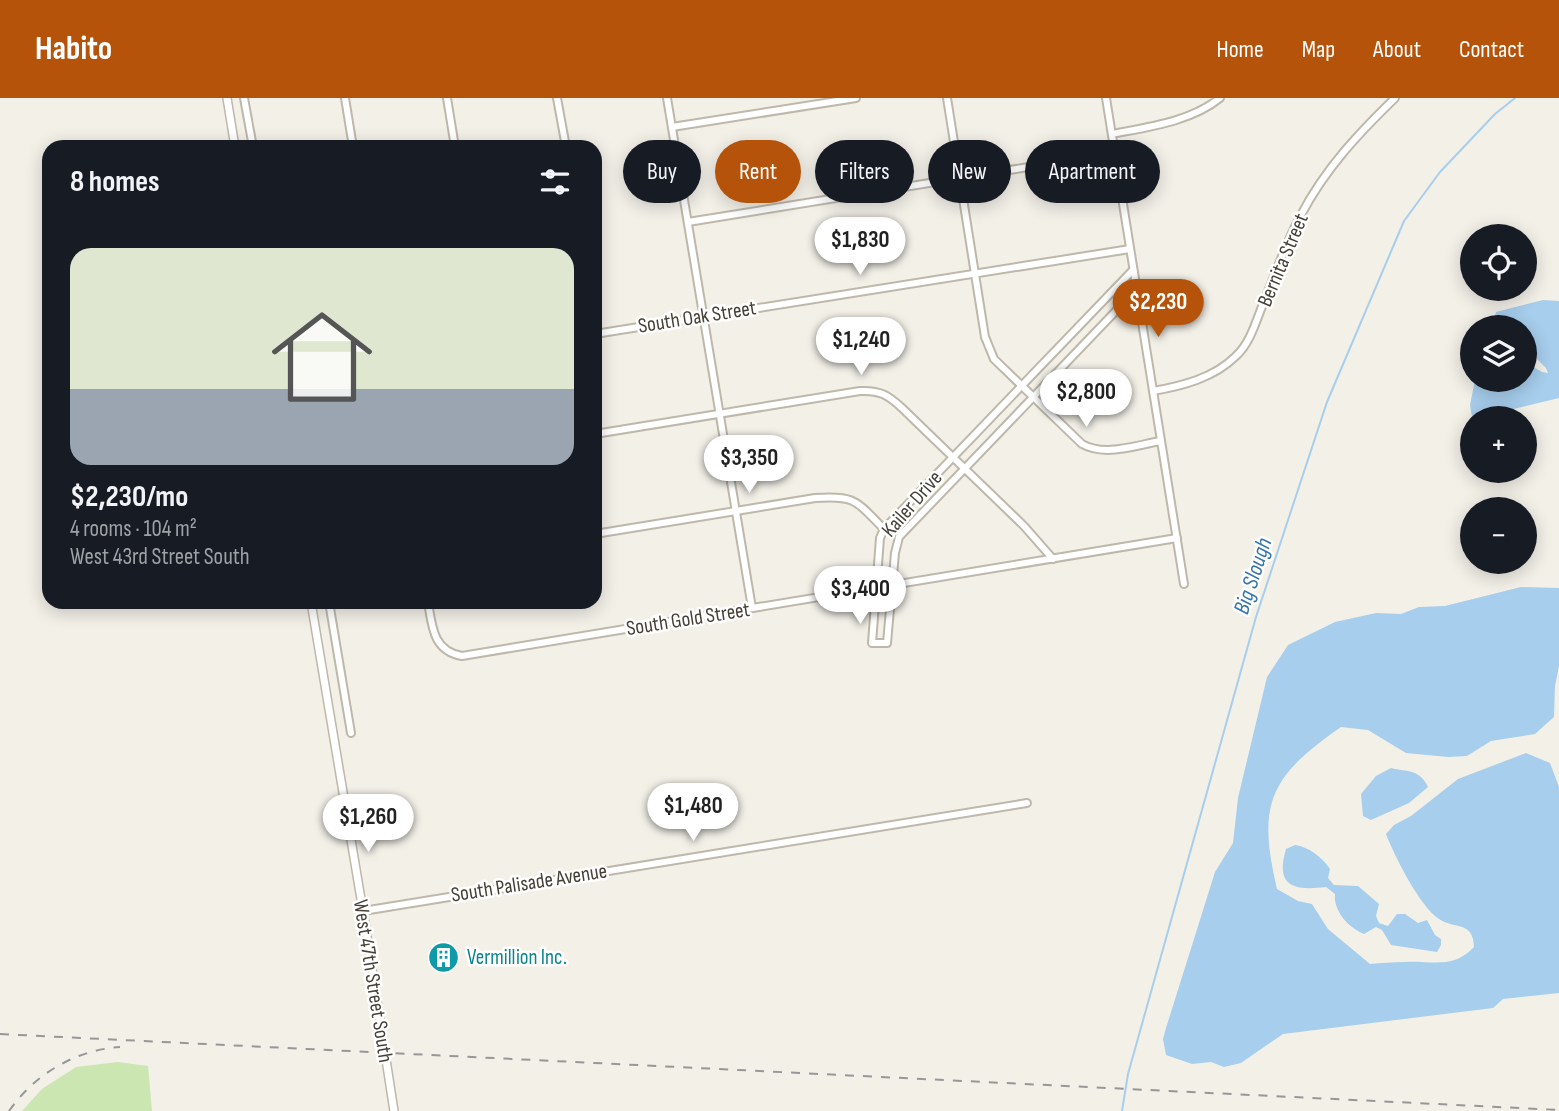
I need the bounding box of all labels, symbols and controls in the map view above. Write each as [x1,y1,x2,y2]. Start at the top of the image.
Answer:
text: Habito [35,29,112,69]
text: Home [1216,35,1264,64]
text: Map [1302,35,1335,64]
text: About [1373,35,1421,64]
text: Contact [1459,35,1524,64]
chip: Buy [623,140,701,203]
chip: Rent [715,140,801,203]
chip: Filters [815,140,914,203]
chip: New [928,140,1011,203]
chip: Apartment [1025,140,1160,203]
icon: filters [536,163,574,201]
text: 8 homes [70,164,159,200]
street label: Bernita Street [1252,210,1314,310]
pin: $1,830 [803,218,917,277]
map controls [1460,224,1537,574]
button: locate [1460,224,1537,301]
text: $1,830 [831,226,889,254]
pin: $2,230 [1101,280,1215,339]
text: $2,230 [1129,288,1187,316]
icon: home [259,294,385,420]
street label: South Oak Street [636,295,758,339]
button: layers [1460,315,1537,392]
pin: $1,240 [804,317,918,377]
text: $1,240 [832,326,890,354]
pin: $2,800 [1029,370,1143,429]
text: $2,800 [1056,378,1116,406]
button: + [1460,406,1537,483]
pin: $3,350 [692,436,806,495]
text: $3,350 [720,444,778,472]
street label: Kailer Drive [876,466,948,542]
text: $2,230/mo [70,479,188,515]
button: − [1460,497,1537,574]
text: 4 rooms · 104 m² [70,515,197,543]
water label: Big Slough [1228,534,1279,618]
text: West 43rd Street South [70,543,250,571]
pin: $3,400 [803,566,917,626]
text: $3,400 [830,575,890,603]
street label: South Gold Street [624,597,752,641]
pin: $1,480 [636,784,750,843]
text: $1,480 [663,792,723,820]
pin: $1,260 [311,794,425,854]
text: $1,260 [339,803,397,831]
street label: South Palisade Avenue [449,858,609,908]
street label: West 47th Street South [348,898,398,1064]
building icon: Vermillion Inc. [427,940,461,974]
place label: Vermillion Inc. [467,945,567,970]

